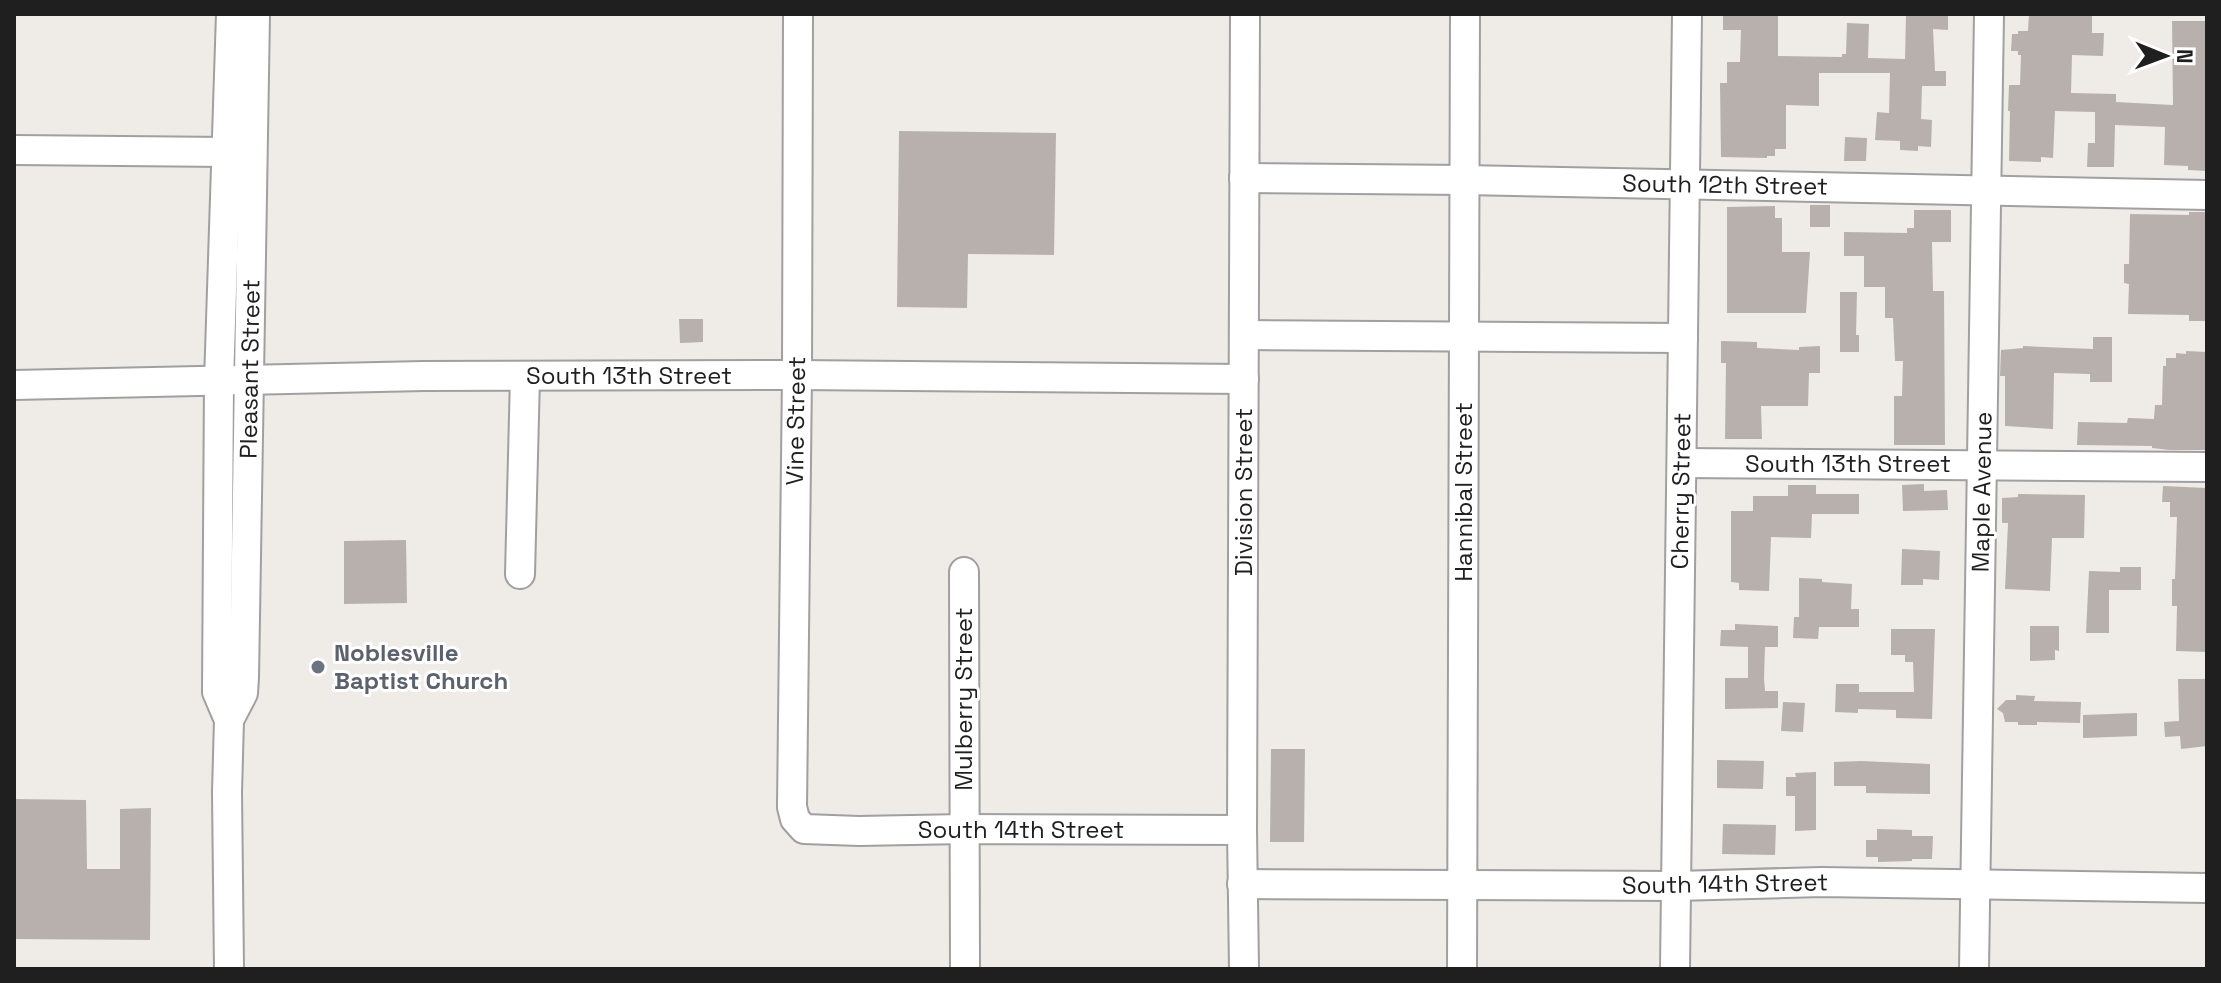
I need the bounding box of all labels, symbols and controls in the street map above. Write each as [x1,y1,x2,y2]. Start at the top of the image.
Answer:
north arrow [2125,16,2205,96]
text: N [2171,49,2199,64]
street label: South 12th Street [1622,167,1828,202]
street label: Pleasant Street [232,279,267,459]
street label: Vine Street [779,356,812,486]
street label: South 13th Street [526,360,732,391]
street label: Hannibal Street [1448,402,1479,582]
street label: Division Street [1228,408,1259,576]
street label: Maple Avenue [1965,411,1998,573]
street label: Cherry Street [1664,412,1697,570]
street label: South 13th Street [1745,448,1951,479]
street label: Mulberry Street [948,607,979,791]
place label: Noblesville Baptist Church [334,637,508,696]
marker: Noblesville Baptist Church [309,658,327,676]
street label: South 14th Street [918,814,1124,845]
street label: South 14th Street [1622,866,1828,901]

